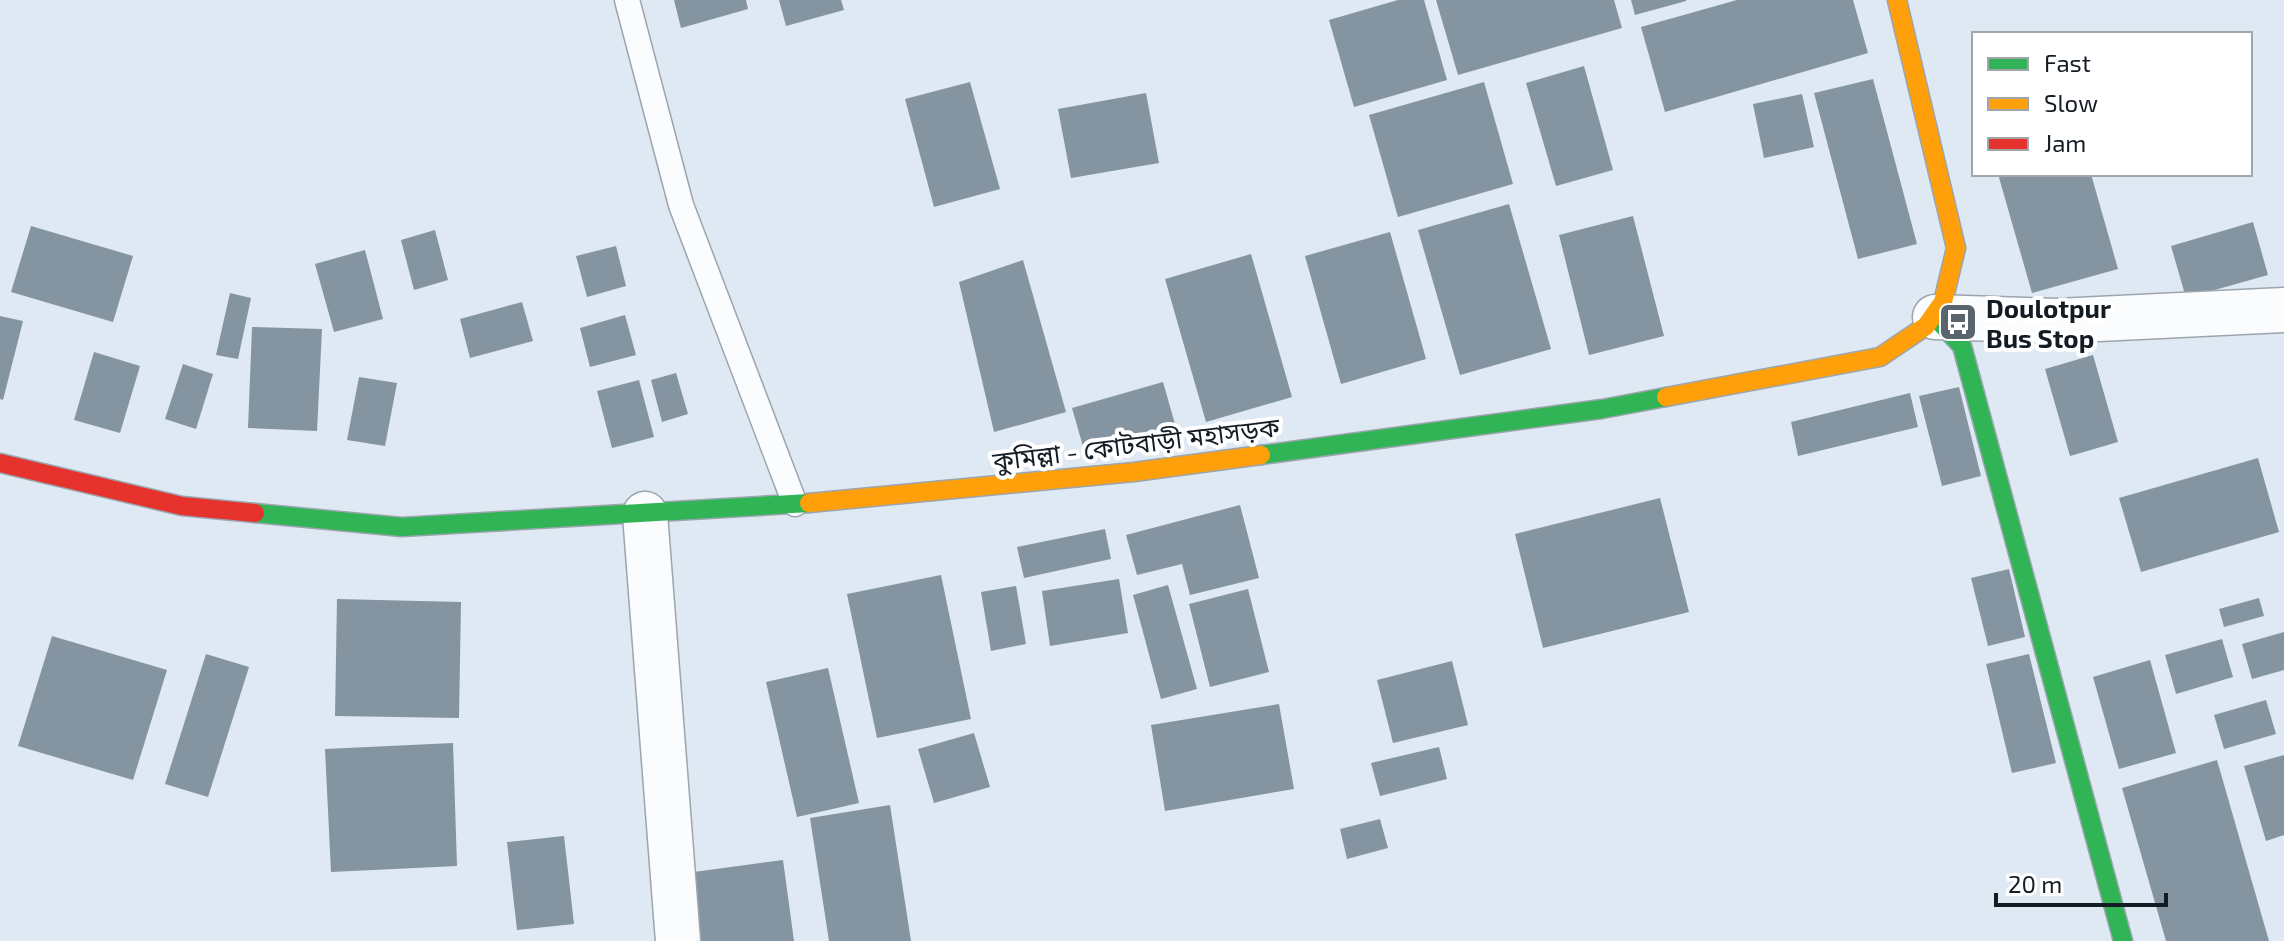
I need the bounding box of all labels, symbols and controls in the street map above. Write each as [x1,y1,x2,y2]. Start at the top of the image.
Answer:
legend [1972,32,2252,176]
text: Fast [2044,48,2091,77]
text: Slow [2044,88,2098,117]
text: Jam [2044,128,2086,157]
place label: Doulotpur Bus Stop [1986,292,2111,353]
bus stop icon: Doulotpur Bus Stop [1937,301,1979,343]
street label: কুমিল্লা - কোটবাড়ী মহাসড়ক [990,410,1282,477]
scale bar [1996,857,2166,907]
text: 20 m [2008,869,2062,898]

